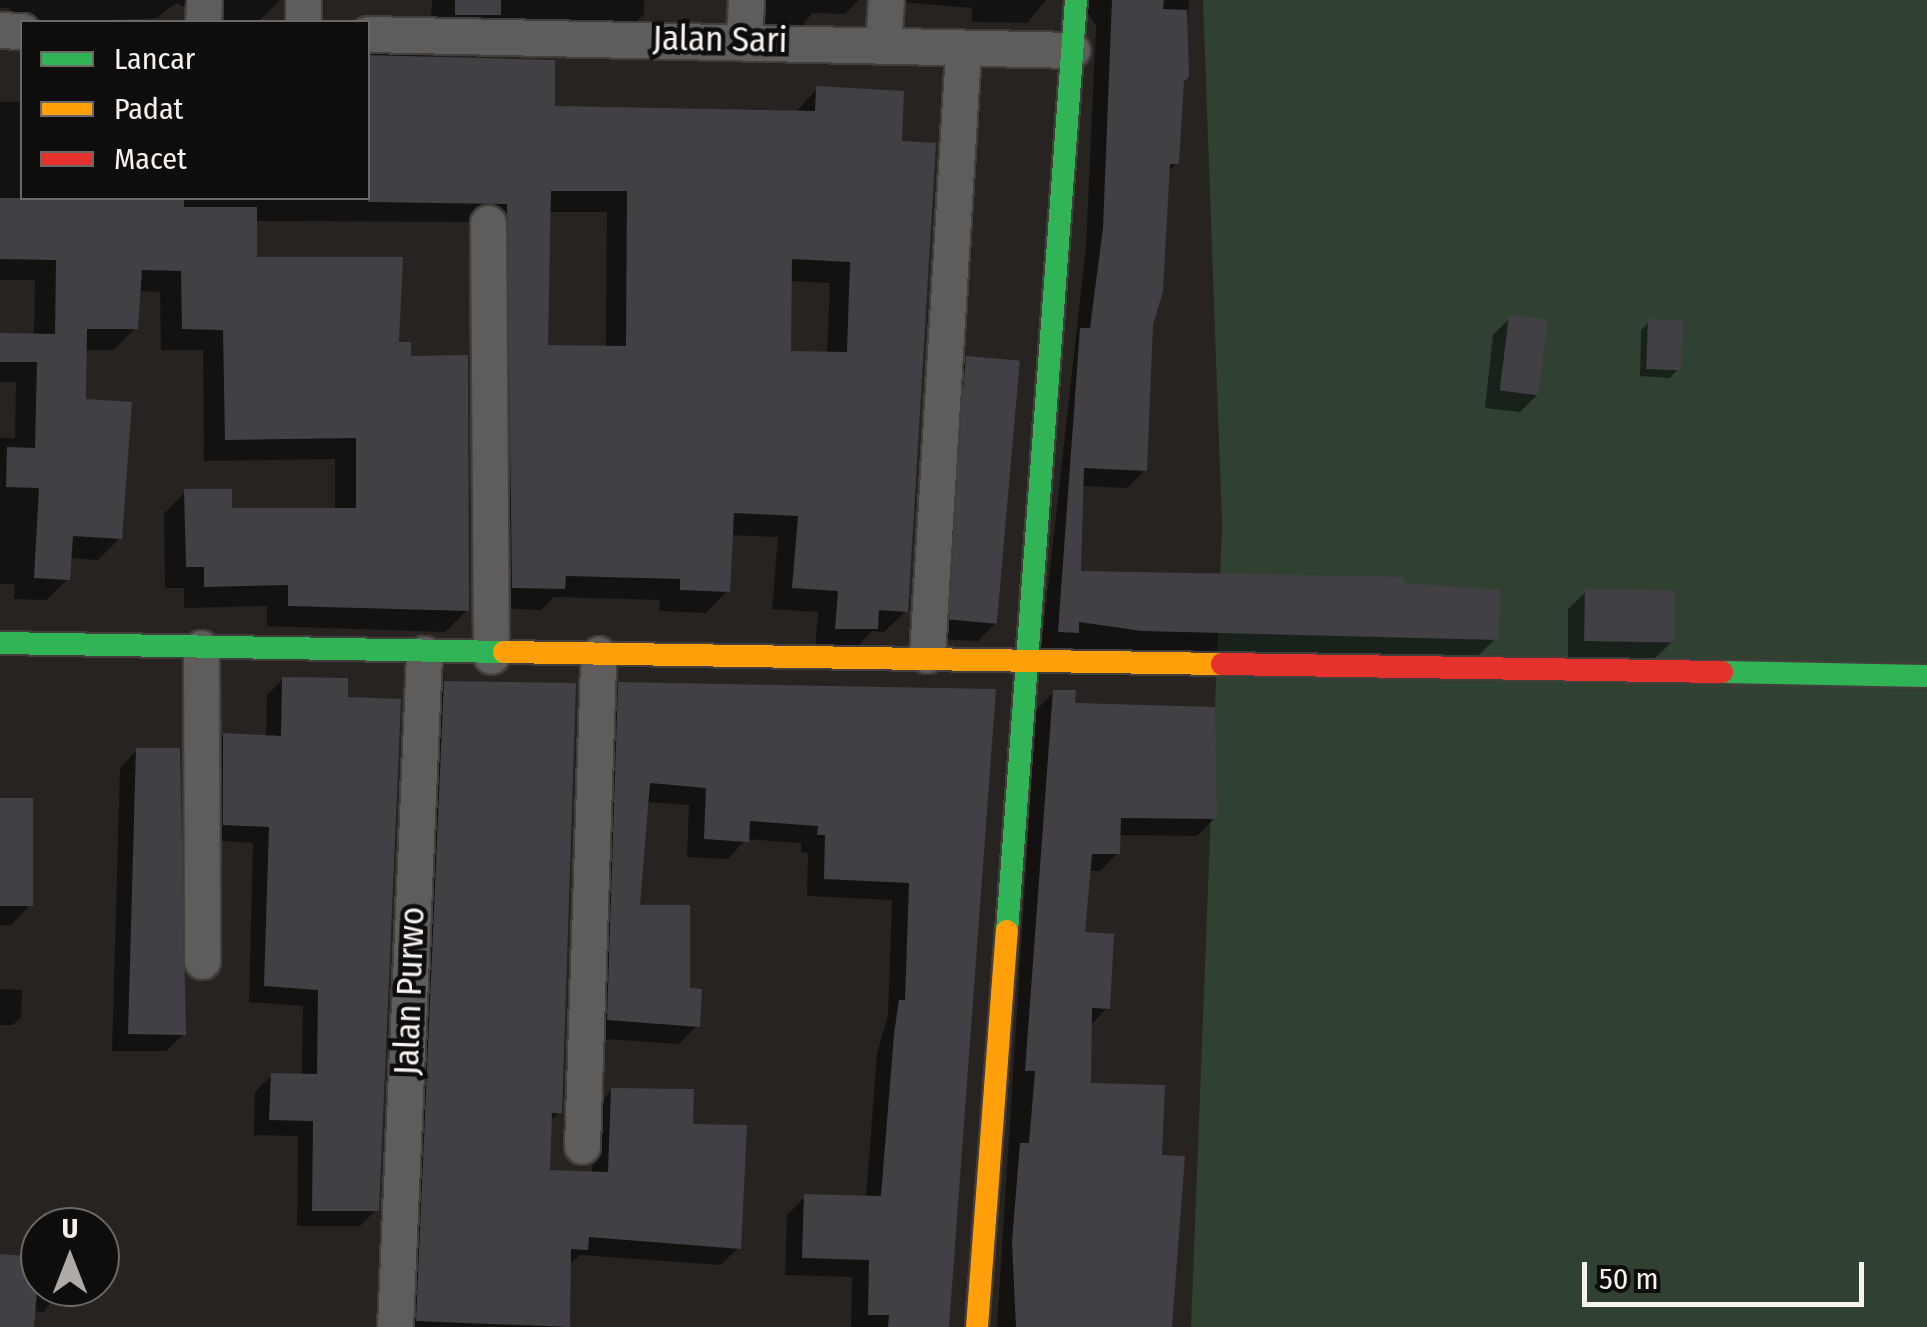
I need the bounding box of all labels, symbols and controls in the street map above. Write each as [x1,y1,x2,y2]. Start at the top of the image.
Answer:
street label: Jalan Sari [652,17,788,61]
legend [20,20,370,200]
text: Lancar [114,41,195,77]
text: Padat [114,91,183,127]
text: Macet [114,141,187,177]
street label: Jalan Purwo [385,906,433,1076]
north arrow [20,1207,120,1307]
text: U [62,1212,78,1245]
scale bar [1587,1242,1870,1304]
text: 50 m [1599,1261,1659,1297]

